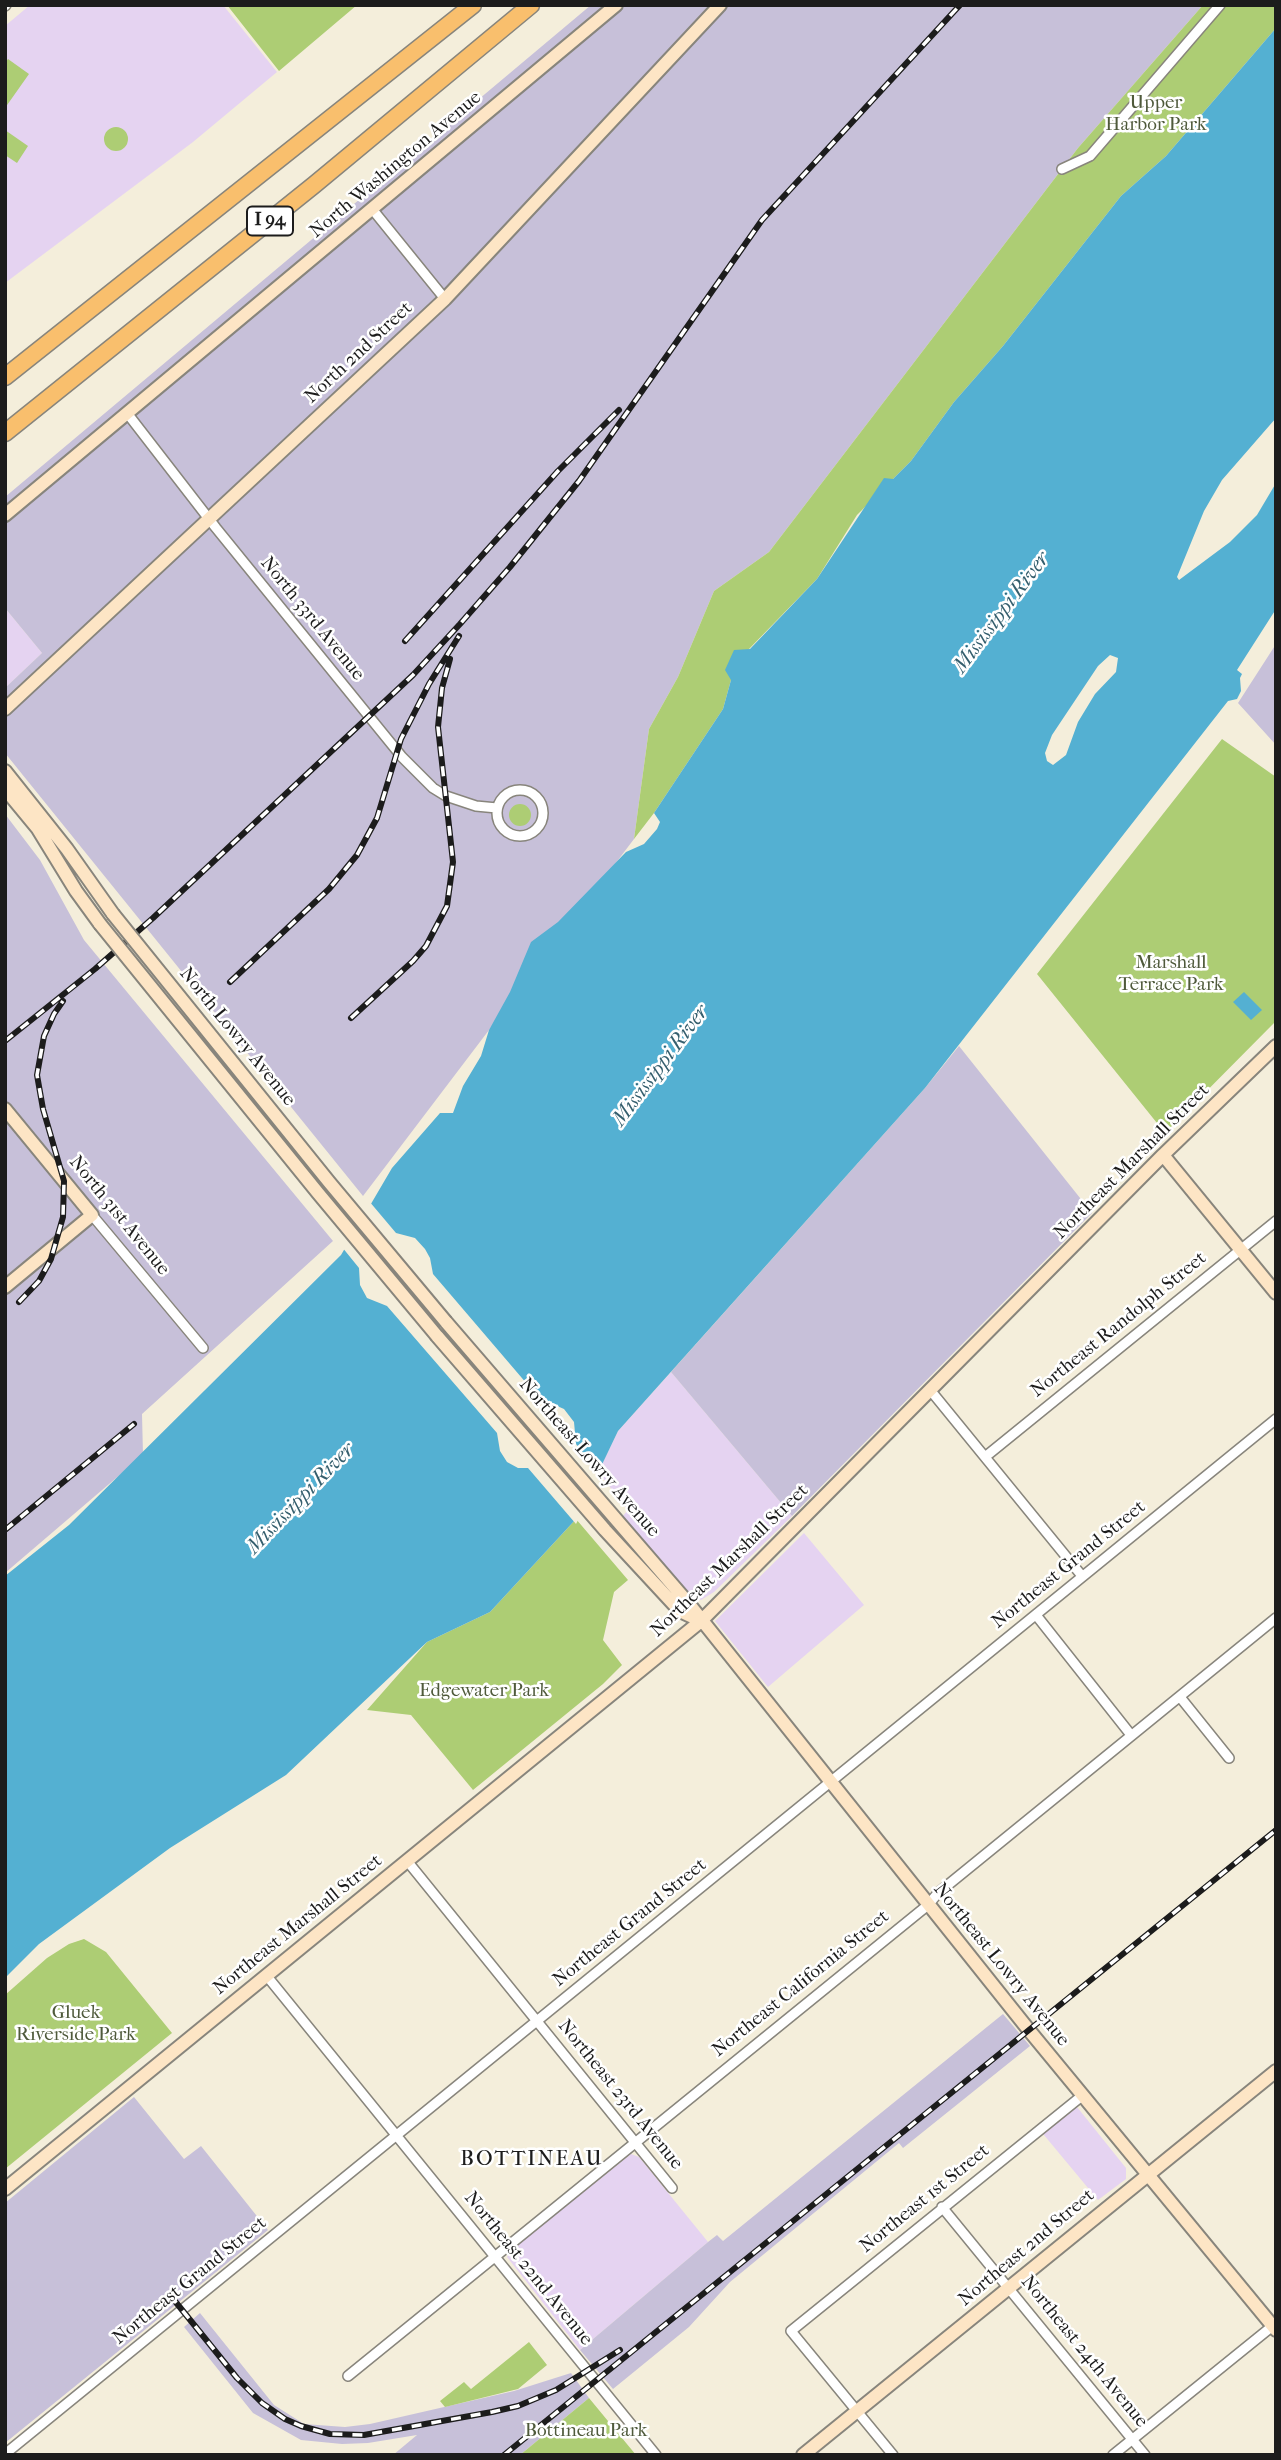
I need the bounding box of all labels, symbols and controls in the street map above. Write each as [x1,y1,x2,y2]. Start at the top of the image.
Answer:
street label: North Washington Avenue [306,87,486,243]
park label: Upper Harbor Park [1105,92,1207,136]
road number: I 94 [247,206,293,236]
street label: North 2nd Street [301,297,417,409]
water label: Mississippi River [948,548,1056,678]
street label: North 33rd Avenue [255,553,369,685]
park label: Marshall Terrace Park [1118,952,1224,996]
street label: North Lowry Avenue [174,963,300,1111]
water label: Mississippi River [607,1001,715,1131]
street label: Northeast Marshall Street [1049,1079,1215,1245]
street label: North 31st Avenue [64,1152,174,1280]
street label: Northeast Randolph Street [1027,1247,1211,1403]
street label: Northeast Lowry Avenue [514,1374,664,1542]
water label: Mississippi River [242,1438,360,1560]
street label: Northeast Marshall Street [646,1480,814,1642]
street label: Northeast Grand Street [988,1496,1150,1634]
park label: Edgewater Park [419,1680,549,1702]
street label: Northeast Marshall Street [209,1850,387,2000]
street label: Northeast Grand Street [549,1854,711,1992]
street label: Northeast Lowry Avenue [928,1879,1074,2051]
street label: Northeast California Street [708,1906,894,2062]
park label: Gluek Riverside Park [16,2002,136,2046]
street label: Northeast 23rd Avenue [553,2015,687,2175]
street label: Northeast 1st Street [856,2140,994,2258]
district label: BOTTINEAU [461,2147,603,2173]
street label: Northeast 2nd Street [954,2184,1100,2312]
street label: Northeast 22nd Avenue [459,2187,597,2351]
street label: Northeast Grand Street [109,2212,271,2350]
street label: Northeast 24th Avenue [1016,2271,1152,2433]
park label: Bottineau Park [525,2420,647,2442]

